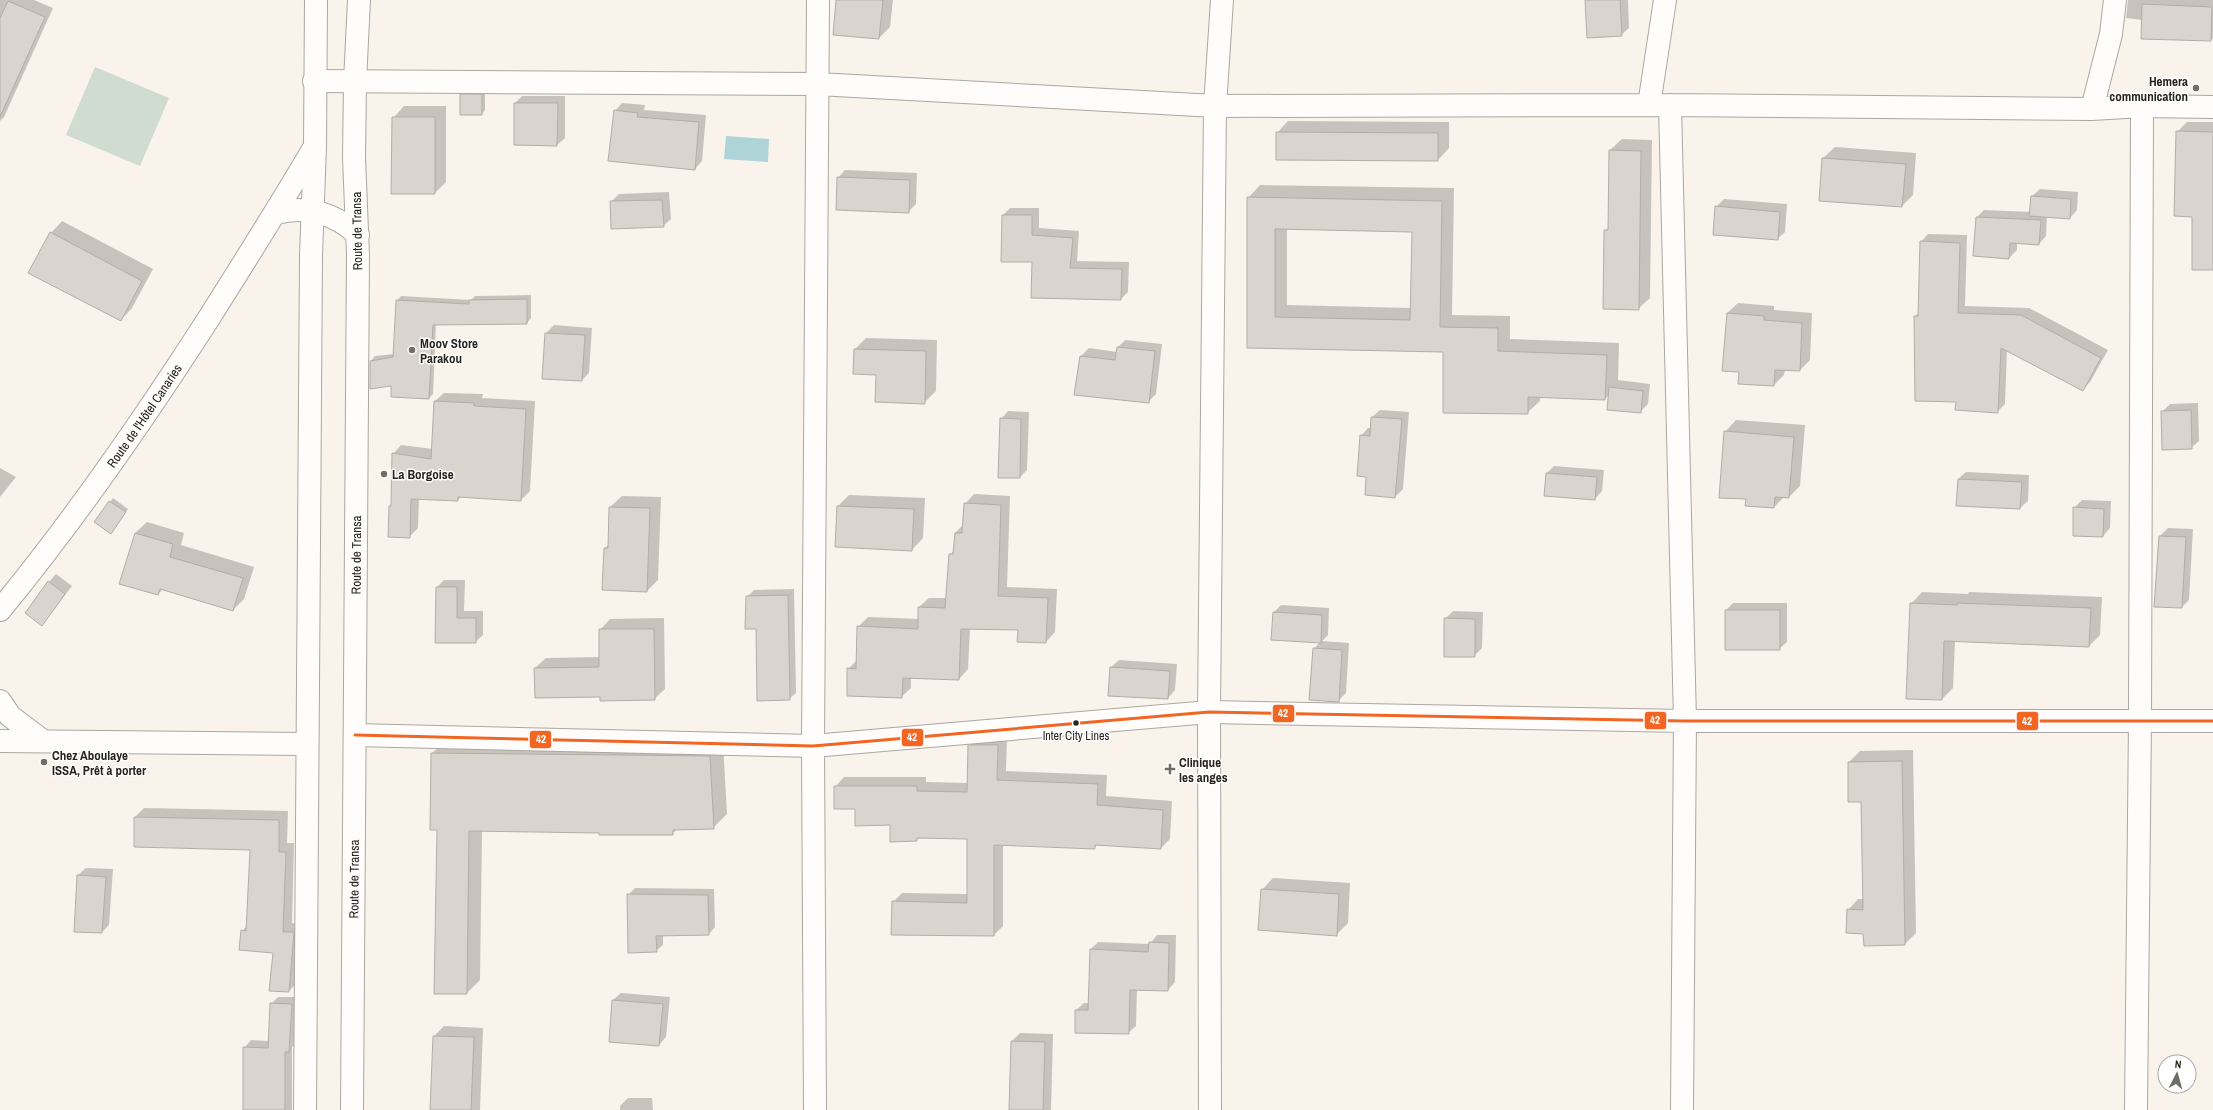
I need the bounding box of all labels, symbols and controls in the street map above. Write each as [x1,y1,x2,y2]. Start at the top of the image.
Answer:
place label: Hemera communication [2109,73,2188,105]
marker: Hemera communication [2191,83,2201,93]
street label: Route de Transa [348,191,366,271]
place label: Moov Store Parakou [420,335,478,367]
marker: Moov Store Parakou [407,345,417,355]
street label: Route de l'Hôtel Canaries [103,361,185,471]
place label: La Borgoise [392,466,454,483]
marker: La Borgoise [379,469,389,479]
street label: Route de Transa [347,515,365,595]
line badge: 42 [1272,704,1295,723]
text: 42 [1278,706,1288,720]
line badge: 42 [1644,711,1667,730]
line badge: 42 [2016,711,2039,731]
text: 42 [1650,713,1660,727]
text: 42 [2022,714,2032,728]
marker: Inter City Lines [1071,718,1081,728]
line badge: 42 [901,728,924,747]
place label: Inter City Lines [1043,728,1109,744]
line badge: 42 [529,730,552,749]
text: 42 [907,730,917,744]
text: 42 [536,732,546,746]
place label: Chez Aboulaye ISSA, Prêt à porter [52,747,147,779]
place label: Clinique les anges [1179,754,1228,786]
marker: Chez Aboulaye ISSA, Prêt à porter [39,757,49,767]
marker: Clinique les anges [1164,763,1176,775]
street label: Route de Transa [345,839,362,919]
north arrow [2157,1054,2197,1094]
text: N [2174,1057,2182,1071]

